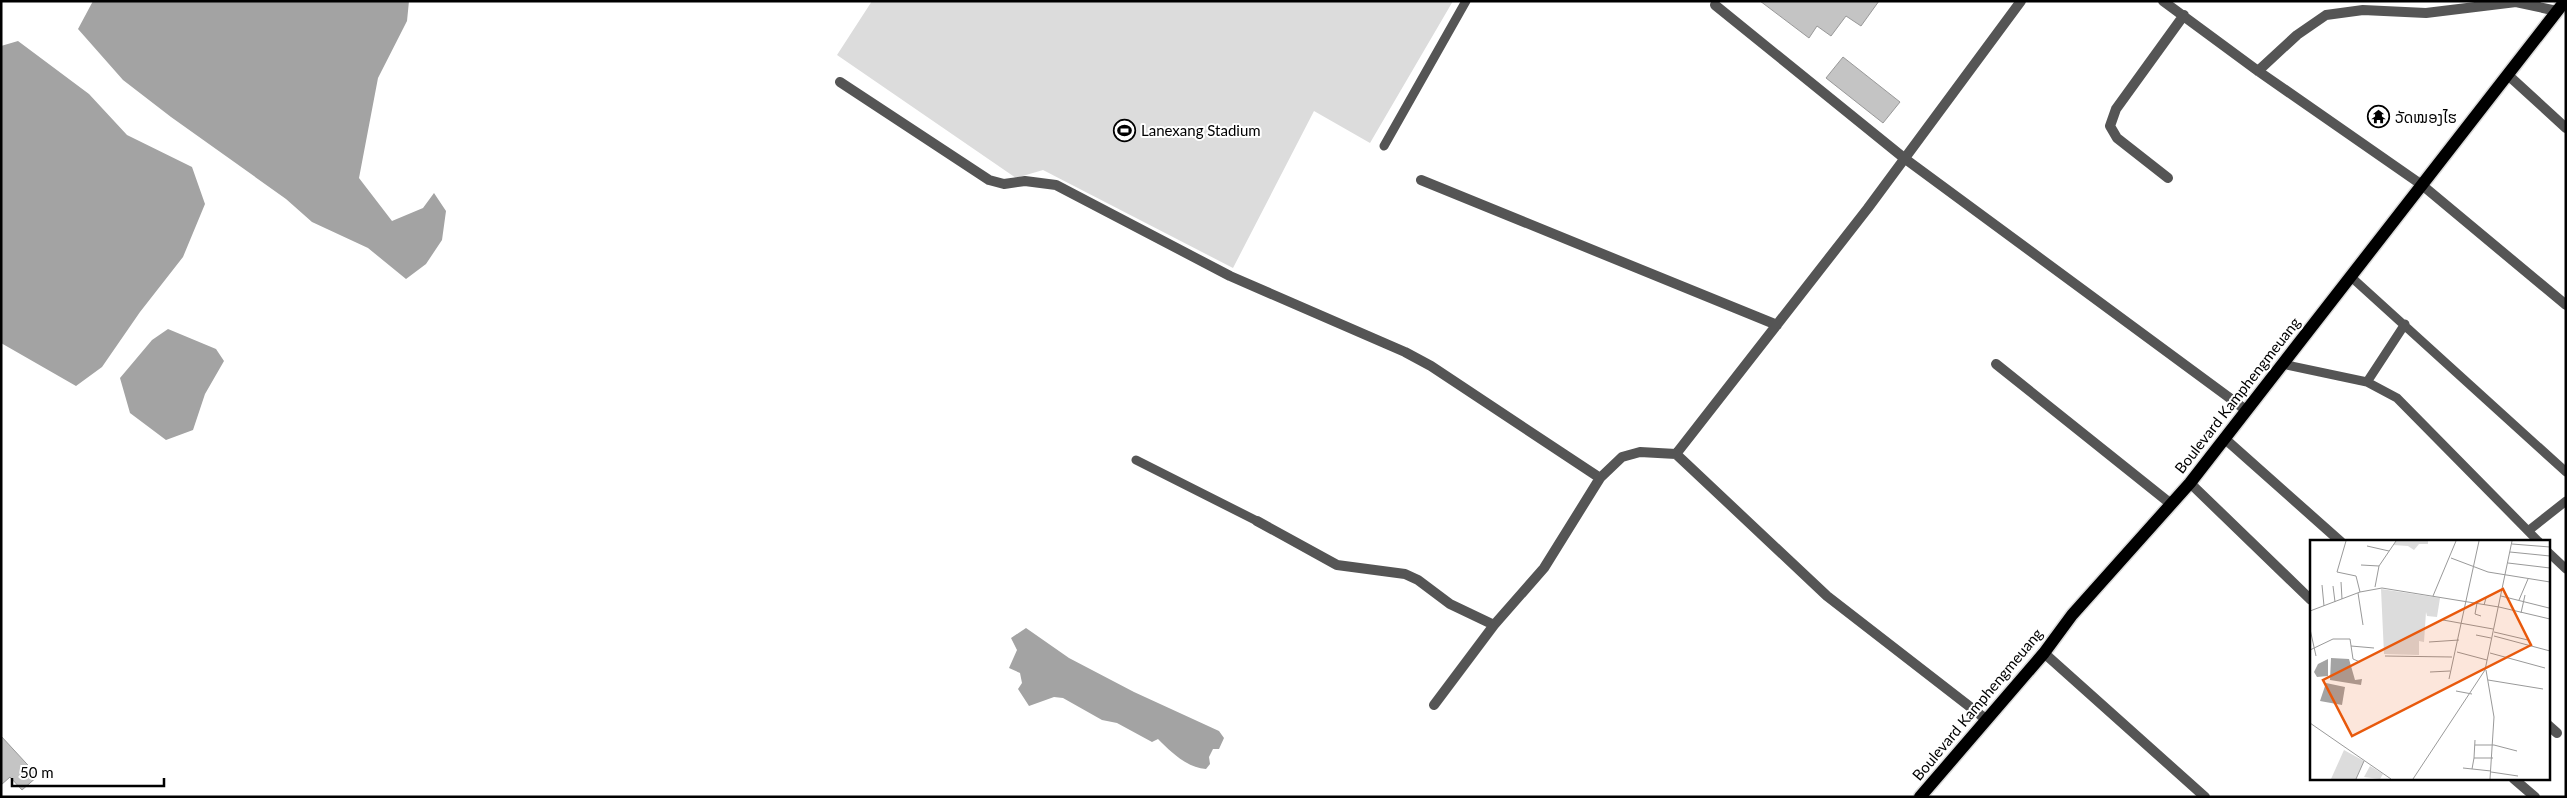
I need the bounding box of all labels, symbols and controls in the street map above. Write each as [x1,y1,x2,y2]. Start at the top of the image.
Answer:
temple icon: ວັດໝອງໄຮ [2367,105,2391,129]
place label: ວັດໝອງໄຮ [2395,108,2457,126]
sports icon: Lanexang Stadium [1113,118,1137,142]
place label: Lanexang Stadium [1141,121,1261,139]
street label: Boulevard Kamphengmeuang [2171,313,2304,477]
inset map [2310,540,2550,780]
street label: Boulevard Kamphengmeuang [1908,624,2046,784]
scale bar [12,756,165,788]
text: 50 m [20,763,54,781]

